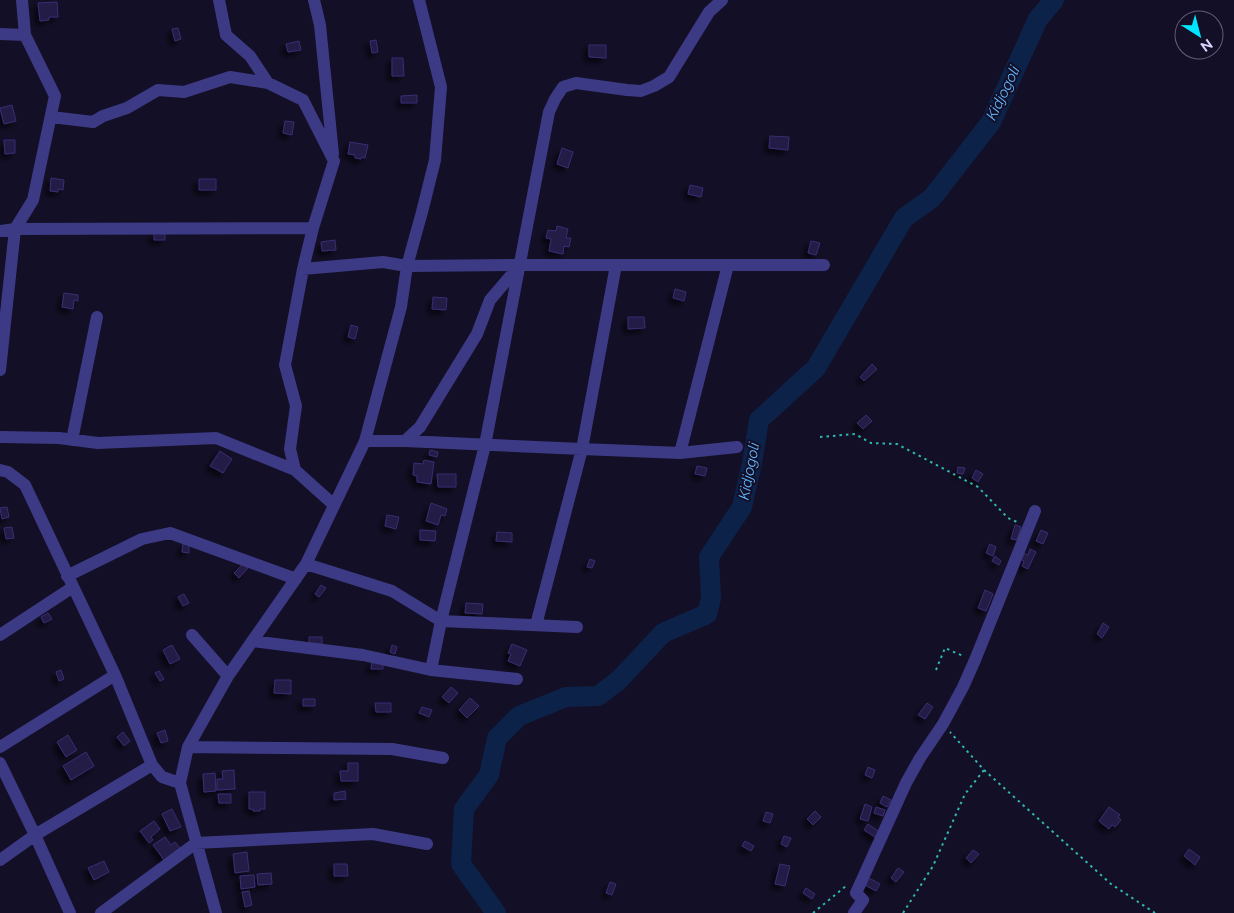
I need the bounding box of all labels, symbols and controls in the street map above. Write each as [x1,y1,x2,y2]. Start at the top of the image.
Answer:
north arrow [1174,10,1224,60]
text: N [1198,36,1216,55]
water label: Kidjogoli [982,62,1024,123]
water label: Kidjogoli [735,440,764,501]

